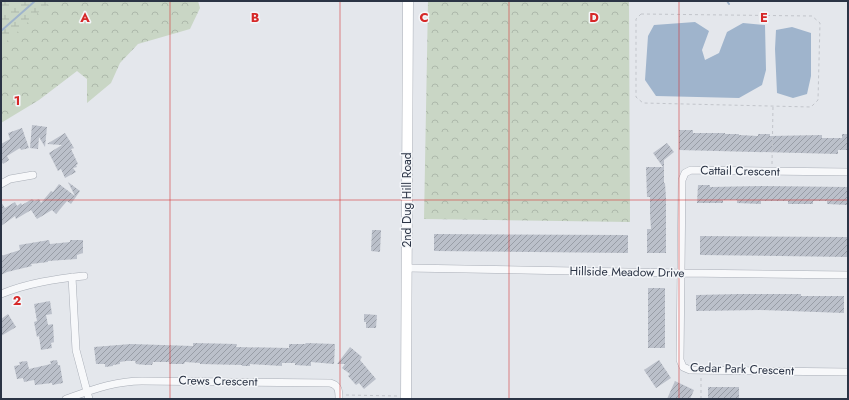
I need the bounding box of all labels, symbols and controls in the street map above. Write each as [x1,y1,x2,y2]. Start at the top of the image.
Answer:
text: A [79,8,90,27]
text: B [251,8,260,27]
text: C [419,8,429,27]
text: D [589,8,599,27]
text: E [760,8,768,27]
text: 1 [14,91,20,110]
street label: 2nd Dug Hill Road [398,152,416,248]
street label: Cattail Crescent [700,161,780,181]
street label: Hillside Meadow Drive [569,262,685,282]
text: 2 [13,291,21,310]
street label: Cedar Park Crescent [690,358,794,380]
street label: Crews Crescent [178,371,258,391]

